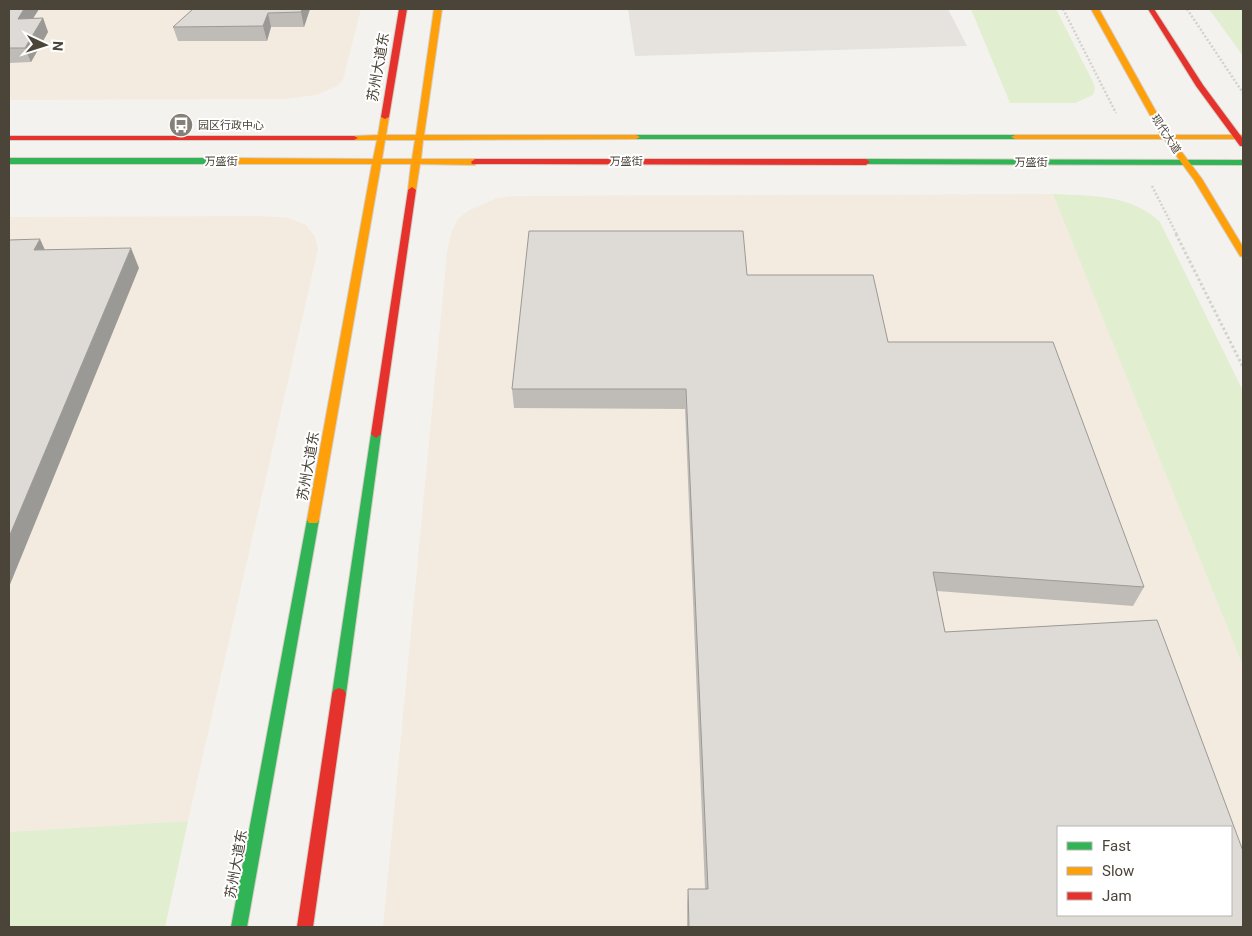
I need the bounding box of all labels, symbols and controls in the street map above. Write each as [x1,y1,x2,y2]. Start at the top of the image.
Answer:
north arrow [20,20,70,70]
street label: 苏州大道东 [364,31,392,103]
text: N [50,40,66,51]
bus stop icon: 园区行政中心 [168,112,194,138]
street label: 现代大道 [1149,112,1183,156]
place label: 园区行政中心 [198,119,264,132]
street label: 万盛街 [205,155,238,168]
street label: 万盛街 [610,155,643,168]
street label: 万盛街 [1015,156,1048,169]
street label: 苏州大道东 [294,430,322,502]
legend [1057,826,1232,916]
street label: 苏州大道东 [222,828,250,900]
text: Fast [1102,837,1131,855]
text: Slow [1102,862,1134,880]
text: Jam [1102,887,1132,905]

